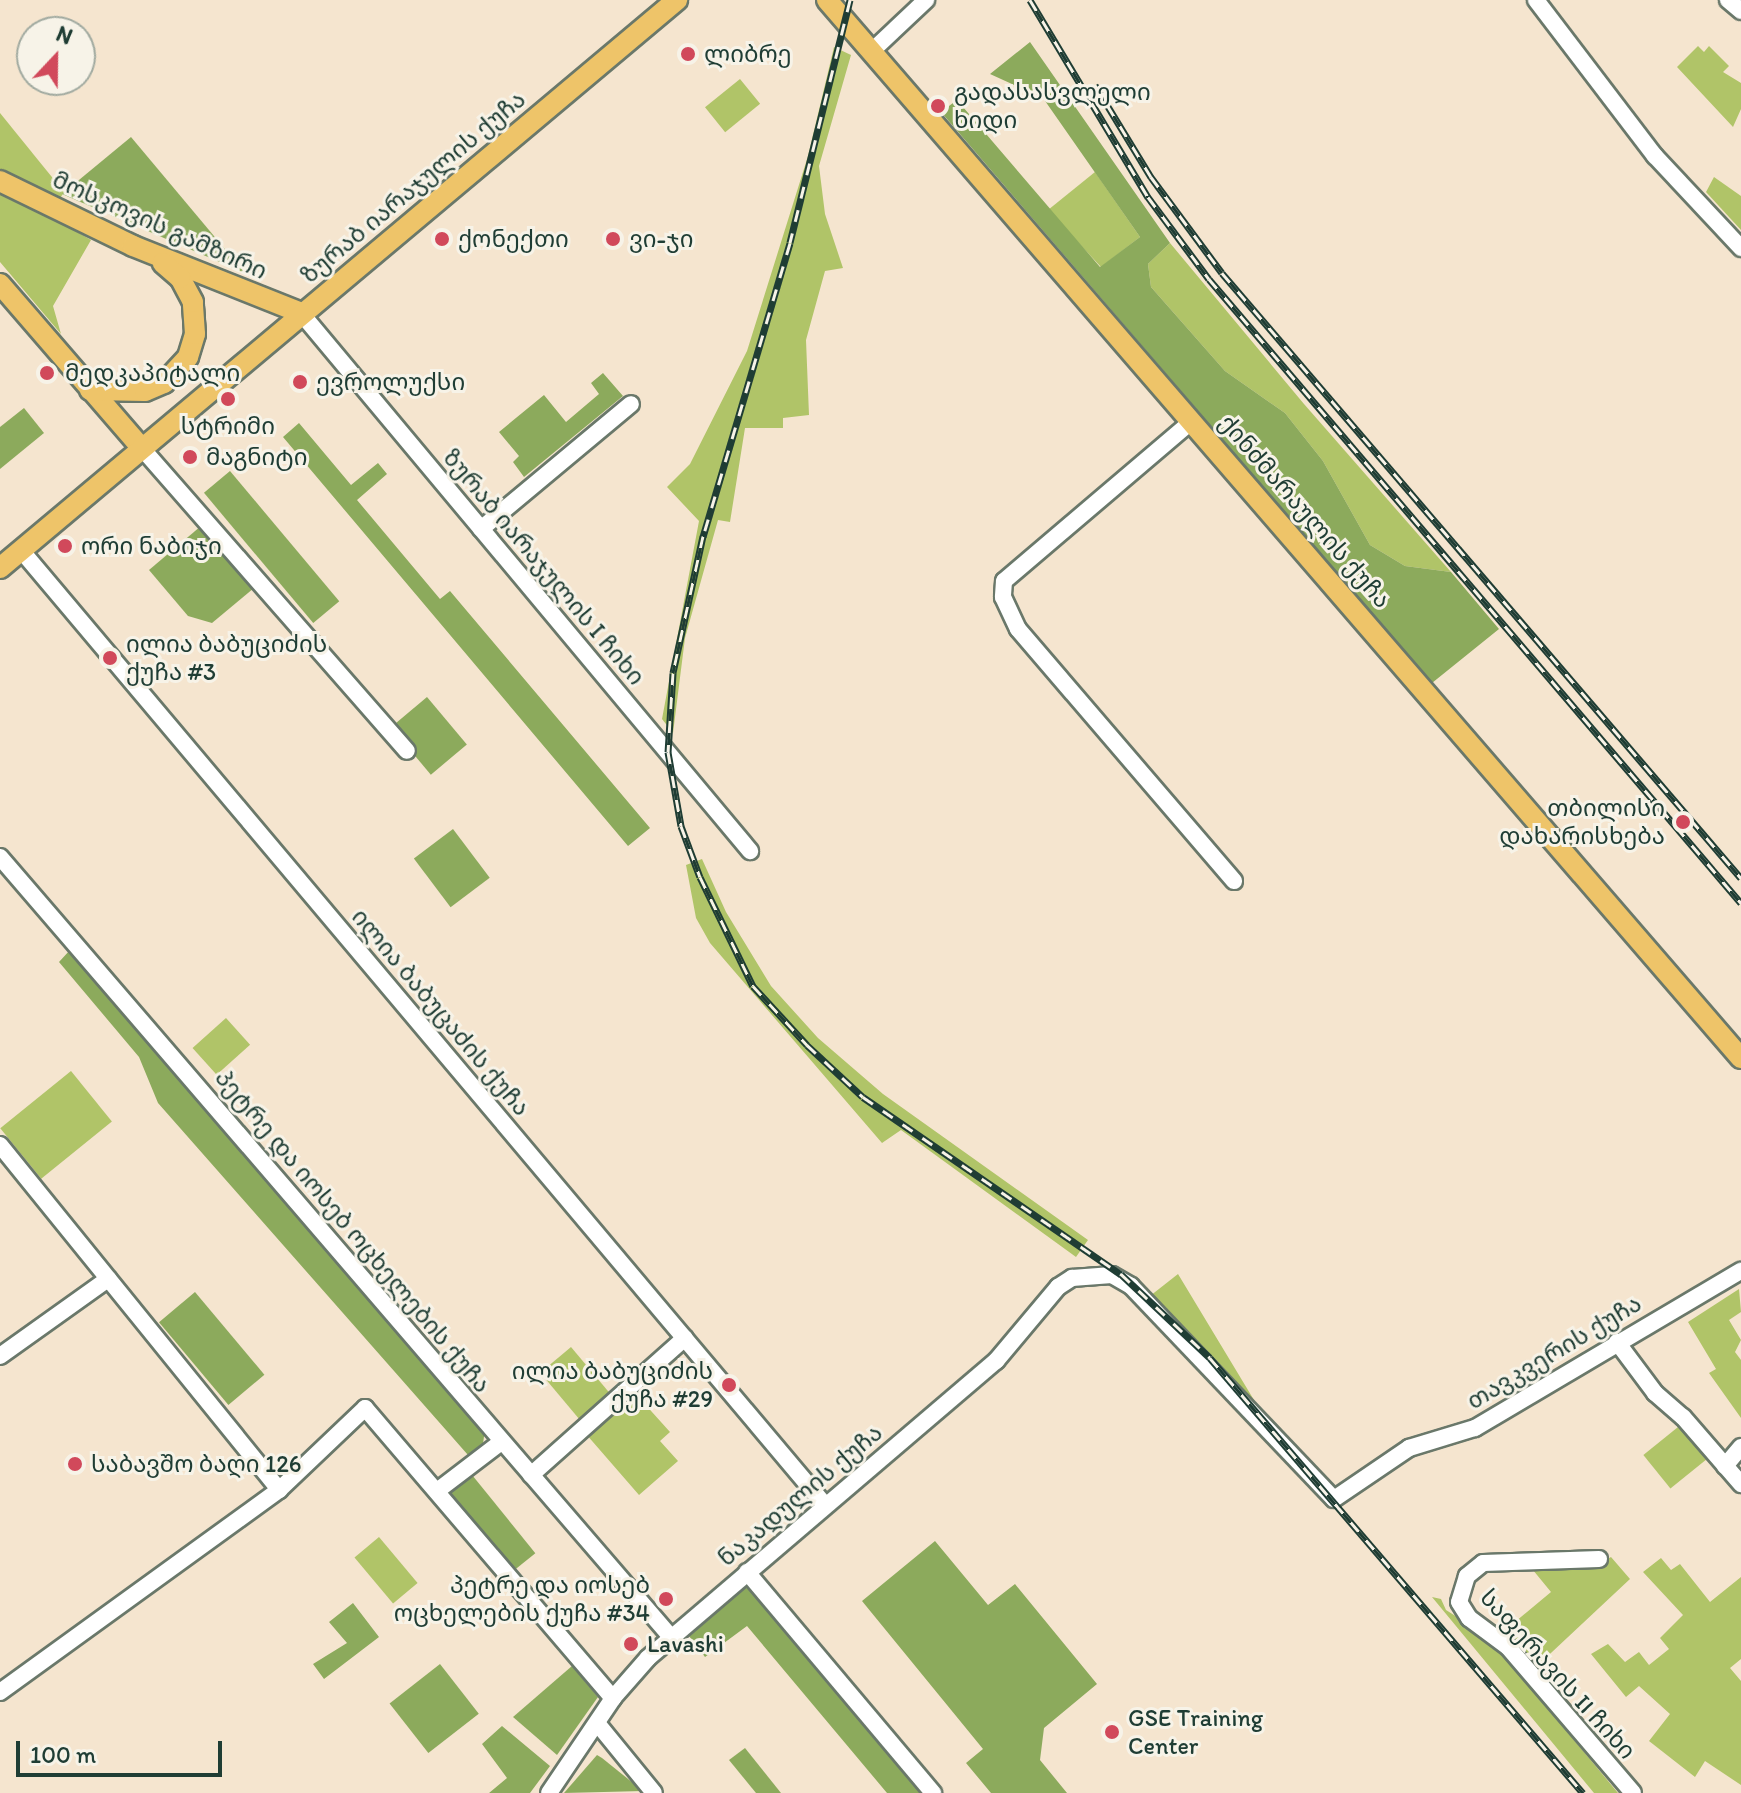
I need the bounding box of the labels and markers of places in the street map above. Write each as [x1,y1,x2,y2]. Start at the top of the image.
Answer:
place label: ლიბრე [704,40,792,68]
marker: ლიბრე [679,45,697,63]
place label: გადასასვლელი ხიდი [954,78,1151,134]
marker: გადასასვლელი ხიდი [929,97,947,115]
place label: ქონექთი [458,225,569,253]
place label: ვი-ჯი [629,225,693,253]
marker: ქონექთი [433,230,451,248]
marker: ვი-ჯი [604,230,622,248]
place label: მედკაპიტალი [65,359,240,387]
marker: მედკაპიტალი [36,362,58,384]
place label: ევროლუქსი [316,368,465,396]
marker: ევროლუქსი [291,373,309,391]
marker: სტრიმი [219,390,237,408]
place label: სტრიმი [181,412,275,440]
place label: მაგნიტი [206,443,308,471]
marker: მაგნიტი [181,448,199,466]
place label: ორი ნაბიჯი [81,532,222,560]
marker: ორი ნაბიჯი [56,537,74,555]
place label: ილია ბაბუციძის ქუჩა #3 [126,630,327,686]
marker: ილია ბაბუციძის ქუჩა #3 [101,649,119,667]
place label: თბილისი დახარისხება [1499,794,1665,850]
marker: თბილისი დახარისხება [1672,811,1694,833]
place label: ილია ბაბუციძის ქუჩა #29 [512,1357,713,1413]
marker: ილია ბაბუციძის ქუჩა #29 [720,1376,738,1394]
place label: საბავშო ბაღი 126 [91,1450,302,1478]
marker: საბავშო ბაღი 126 [66,1455,84,1473]
place label: პეტრე და იოსებ ოცხელების ქუჩა #34 [394,1571,650,1627]
marker: პეტრე და იოსებ ოცხელების ქუჩა #34 [657,1590,675,1608]
place label: Lavashi [647,1630,724,1658]
marker: Lavashi [622,1635,640,1653]
place label: GSE Training Center [1128,1704,1261,1760]
marker: GSE Training Center [1103,1723,1121,1741]

